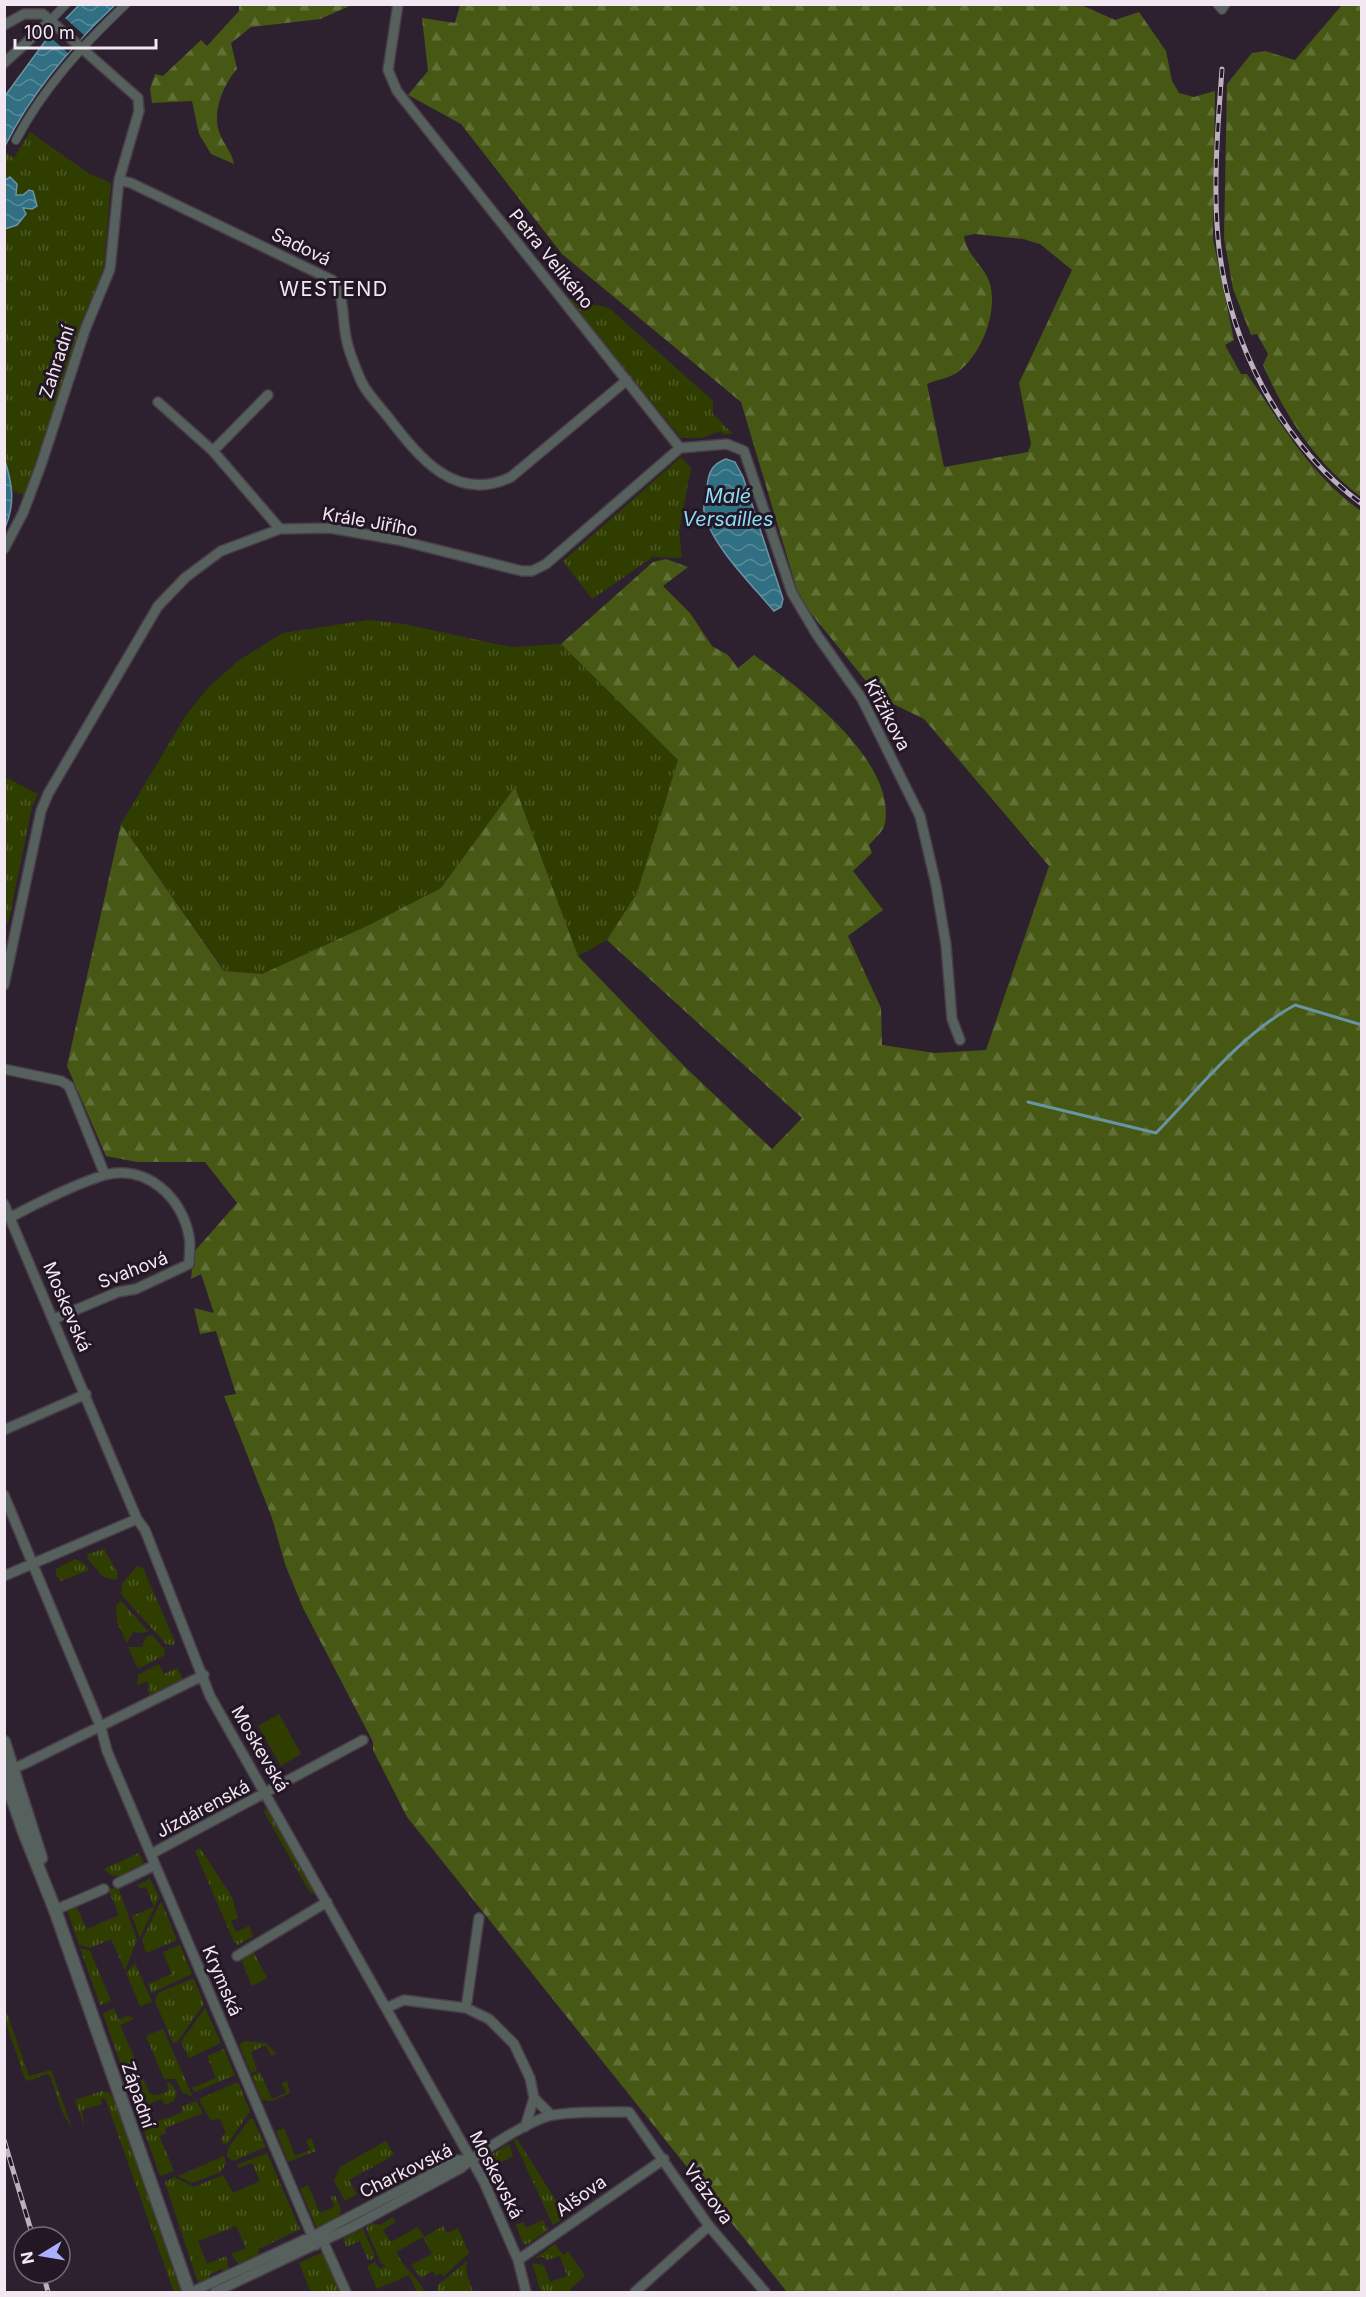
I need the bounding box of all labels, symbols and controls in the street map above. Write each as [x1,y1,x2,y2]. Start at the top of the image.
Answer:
scale bar [15,12,156,50]
text: 100 m [24,22,75,43]
street label: Petra Velikého [505,205,598,313]
street label: Sadová [268,223,334,270]
district label: WESTEND [279,277,389,301]
street label: Zahradní [35,322,78,401]
water label: Malé Versailles [682,484,774,531]
street label: Krále Jiřího [321,503,419,540]
street label: Křižíkova [860,675,915,754]
street label: Svahová [95,1247,171,1292]
street label: Moskevská [39,1259,96,1355]
street label: Moskevská [227,1702,293,1795]
street label: Jízdárenská [153,1775,253,1842]
street label: Krymská [198,1942,247,2019]
street label: Západní [117,2059,160,2131]
street label: Moskevská [465,2127,528,2222]
street label: Charkovská [356,2139,456,2202]
street label: Vrázova [679,2159,737,2228]
street label: Alšova [551,2171,610,2220]
north arrow [12,2225,72,2285]
text: N [16,2250,38,2266]

